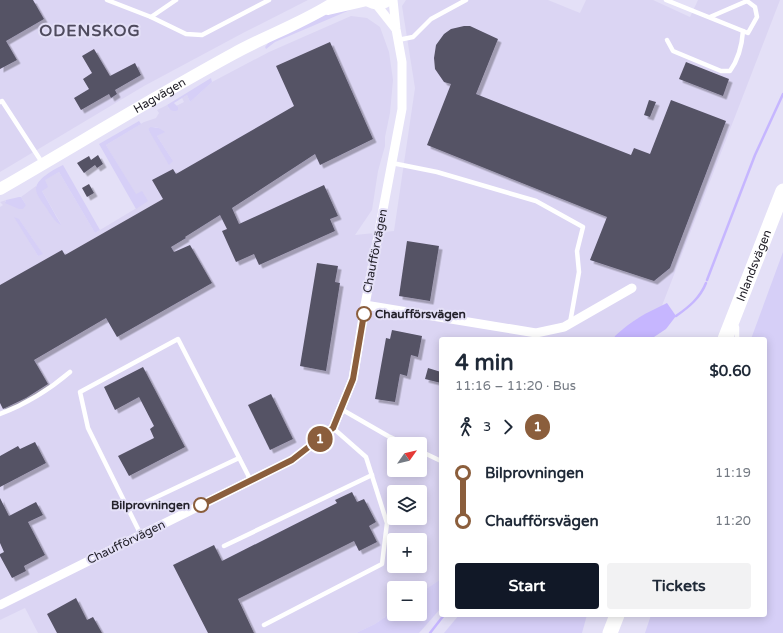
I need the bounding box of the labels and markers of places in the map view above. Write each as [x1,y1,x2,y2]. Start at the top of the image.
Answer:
marker: Chaufförsvägen [356,306,372,322]
place label: Chaufförsvägen [375,307,466,322]
marker: Bilprovningen [193,497,209,513]
place label: Bilprovningen [111,498,190,513]

